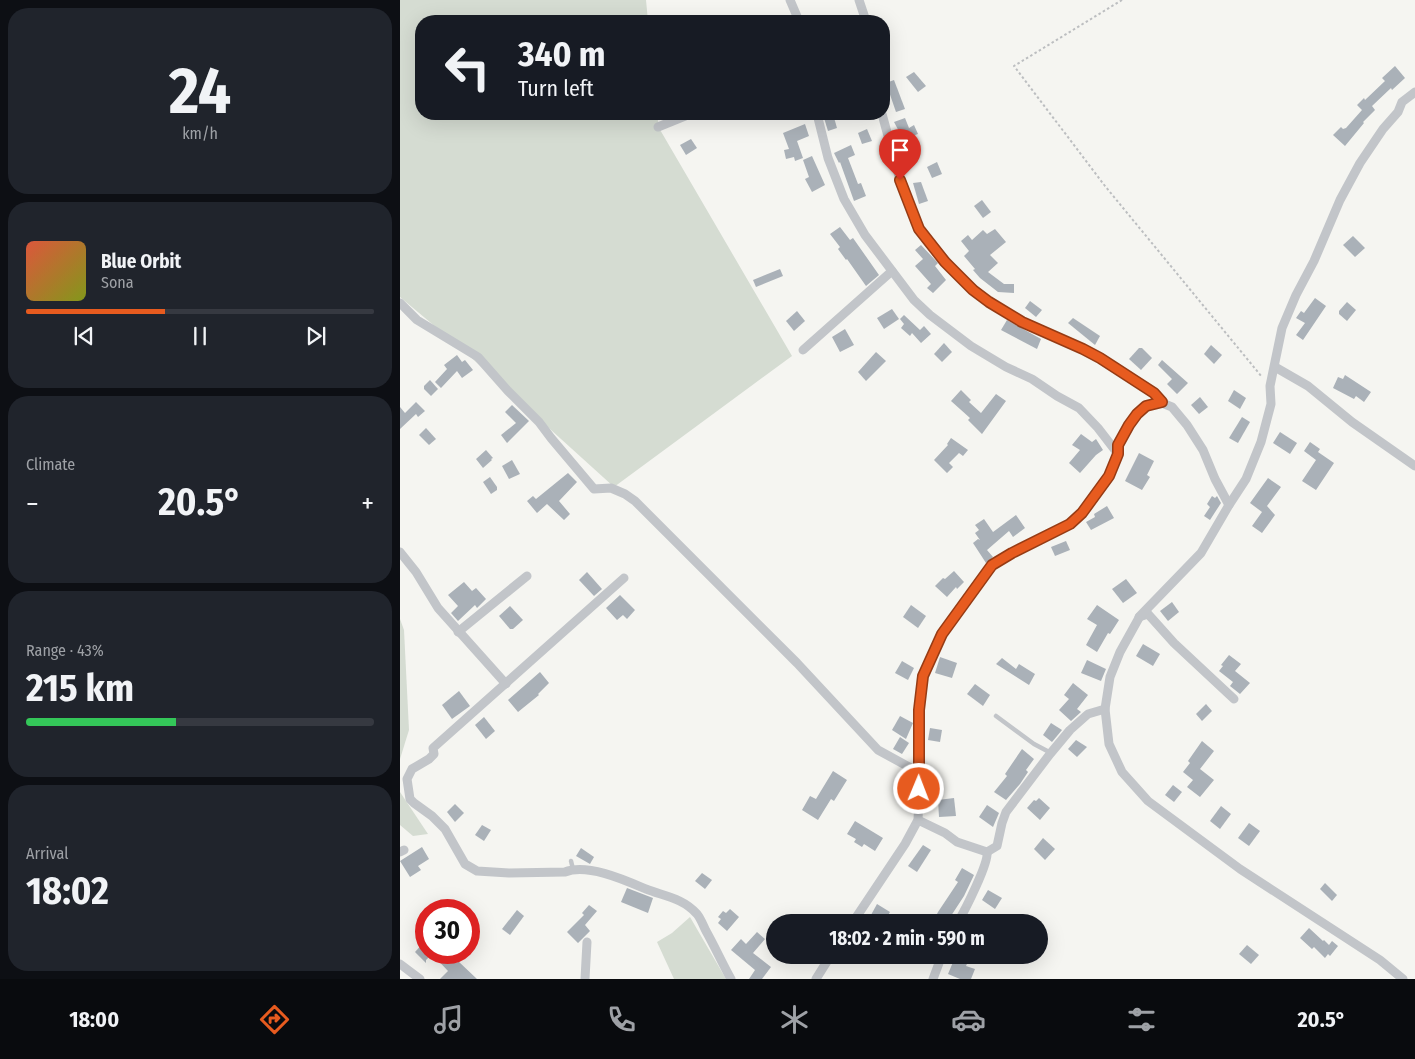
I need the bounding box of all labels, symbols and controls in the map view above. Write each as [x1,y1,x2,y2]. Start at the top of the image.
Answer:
text: 340 m [518,33,606,75]
icon: left [435,35,500,100]
text: 24 [169,52,231,130]
text: Turn left [518,75,594,102]
text: km/h [182,124,218,143]
pin [879,129,921,180]
icon: arrive [886,136,914,164]
text: Blue Orbit [101,250,181,273]
text: Sona [101,273,134,292]
icon: previous [70,322,98,350]
icon: pause [186,322,214,350]
icon: next [302,322,330,350]
text: Climate [26,455,75,474]
text: 20.5° [158,479,242,525]
text: − [26,487,39,520]
text: + [361,487,374,520]
text: Range · 43% [26,641,104,660]
text: 215 km [26,665,134,711]
position arrow [892,762,944,814]
text: Arrival [26,844,68,863]
text: 18:02 [26,868,109,914]
speed limit sign: 30 [415,899,480,964]
text: 18:02 · 2 min · 590 m [829,927,985,950]
icon: directions [257,1002,292,1037]
icon: music [431,1002,466,1037]
icon: phone [604,1002,639,1037]
icon: climate [777,1002,812,1037]
icon: car [951,1002,986,1037]
icon: filters [1124,1002,1159,1037]
text: 18:00 [69,1006,119,1033]
text: 20.5° [1297,1006,1346,1033]

